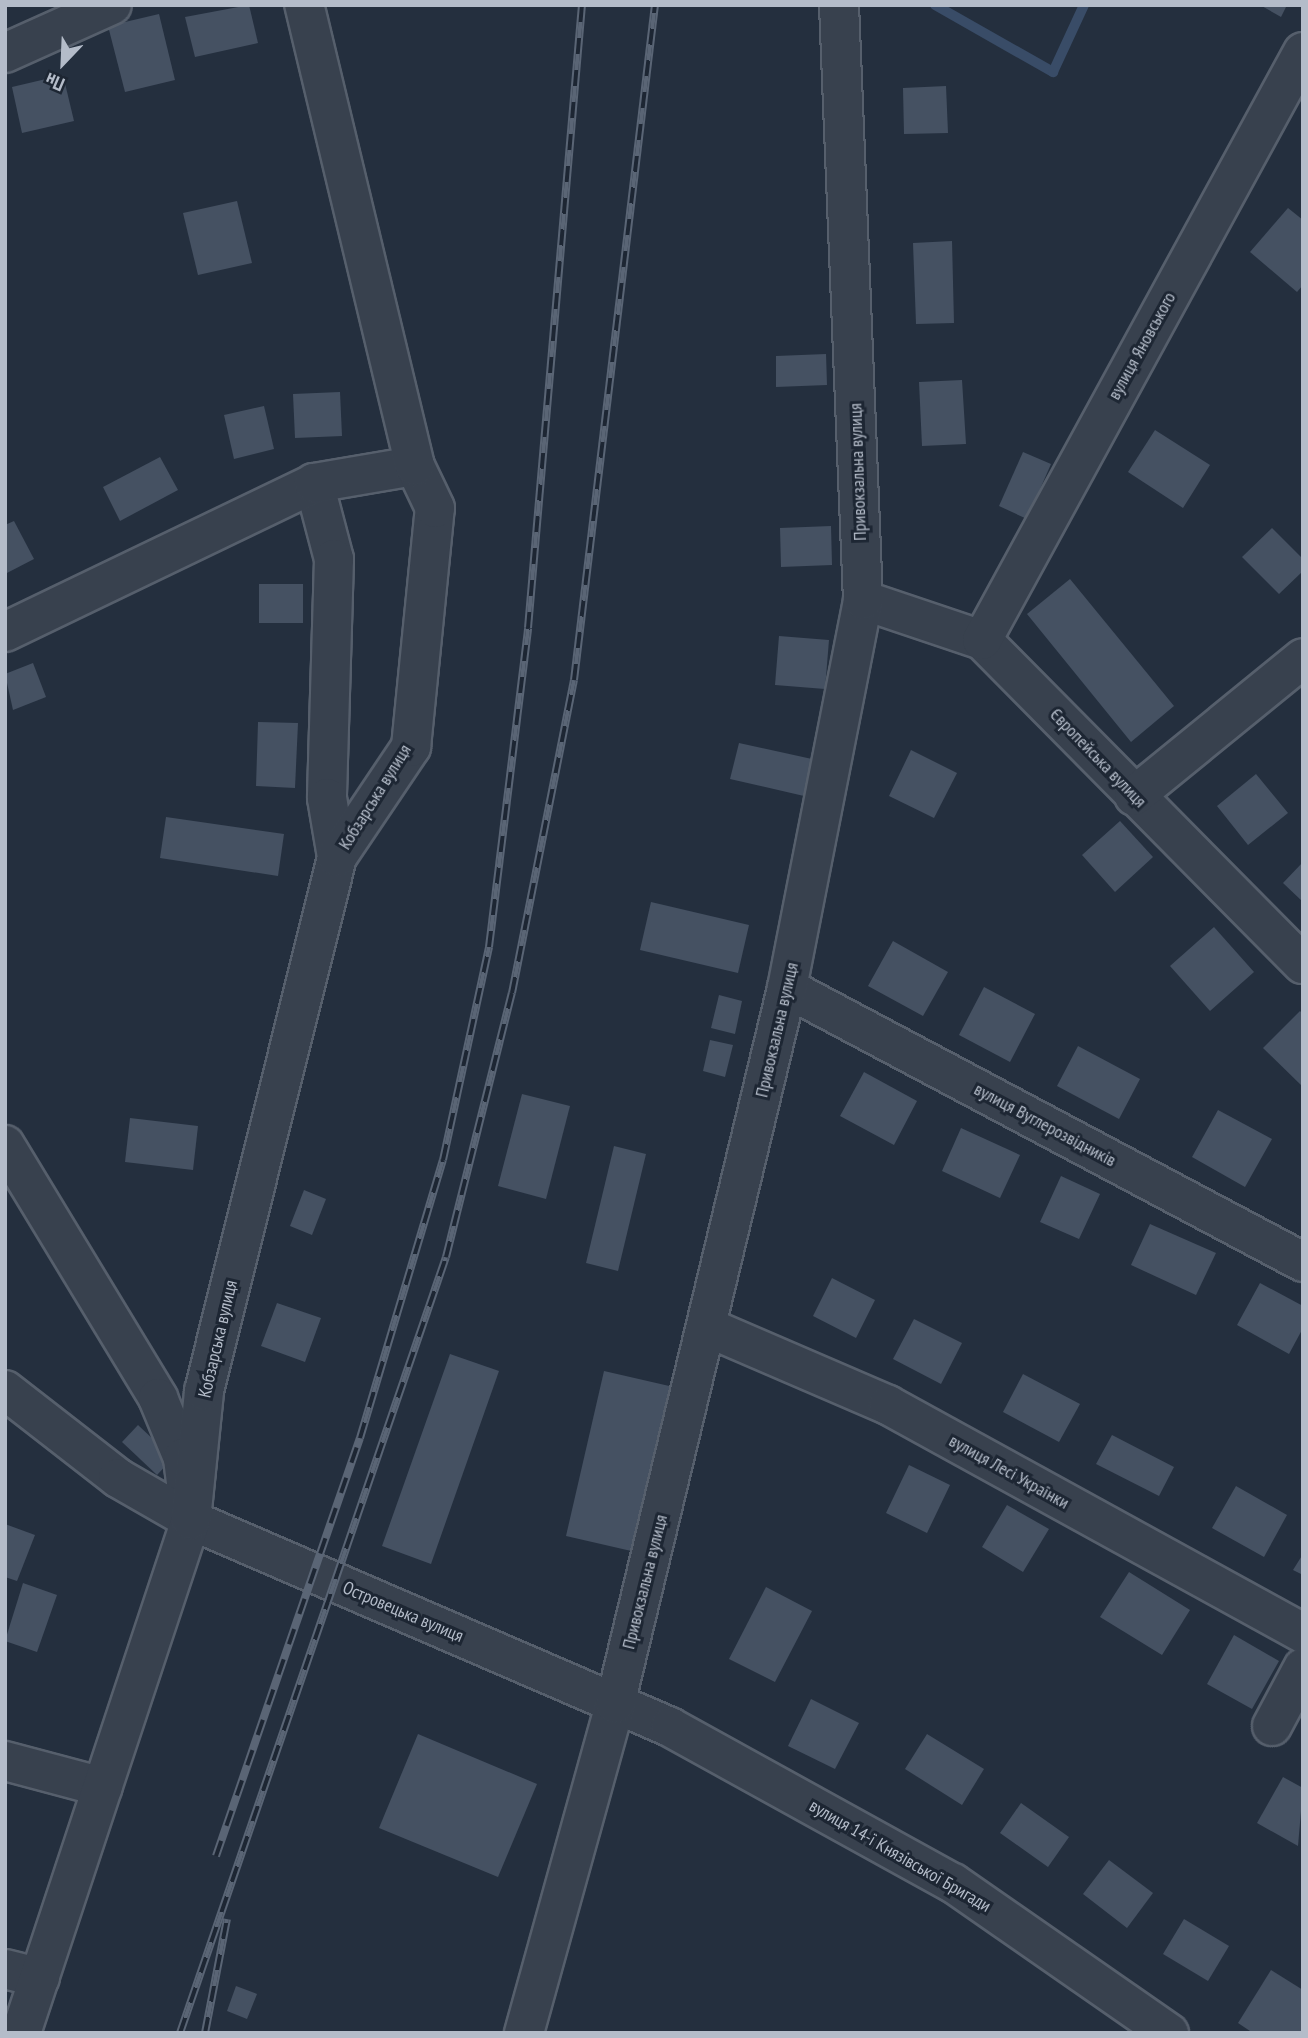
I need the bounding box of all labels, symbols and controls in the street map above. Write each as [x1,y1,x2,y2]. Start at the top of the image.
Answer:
north arrow [28,28,98,98]
text: Пн [42,68,68,97]
street label: вулиця Яновського [1104,288,1180,404]
street label: Привокзальна вулиця [845,403,871,541]
street label: Європейська вулиця [1045,704,1151,812]
street label: Кобзарська вулиця [334,740,416,854]
street label: Привокзальна вулиця [751,961,803,1099]
street label: вулиця Вуглерозвідників [970,1078,1120,1172]
street label: Кобзарська вулиця [194,1278,242,1400]
street label: вулиця Лесі Українки [945,1430,1073,1514]
street label: Привокзальна вулиця [618,1513,672,1651]
street label: Островецька вулиця [339,1577,467,1647]
street label: вулиця 14-ї Князівської Бригади [805,1795,995,1917]

